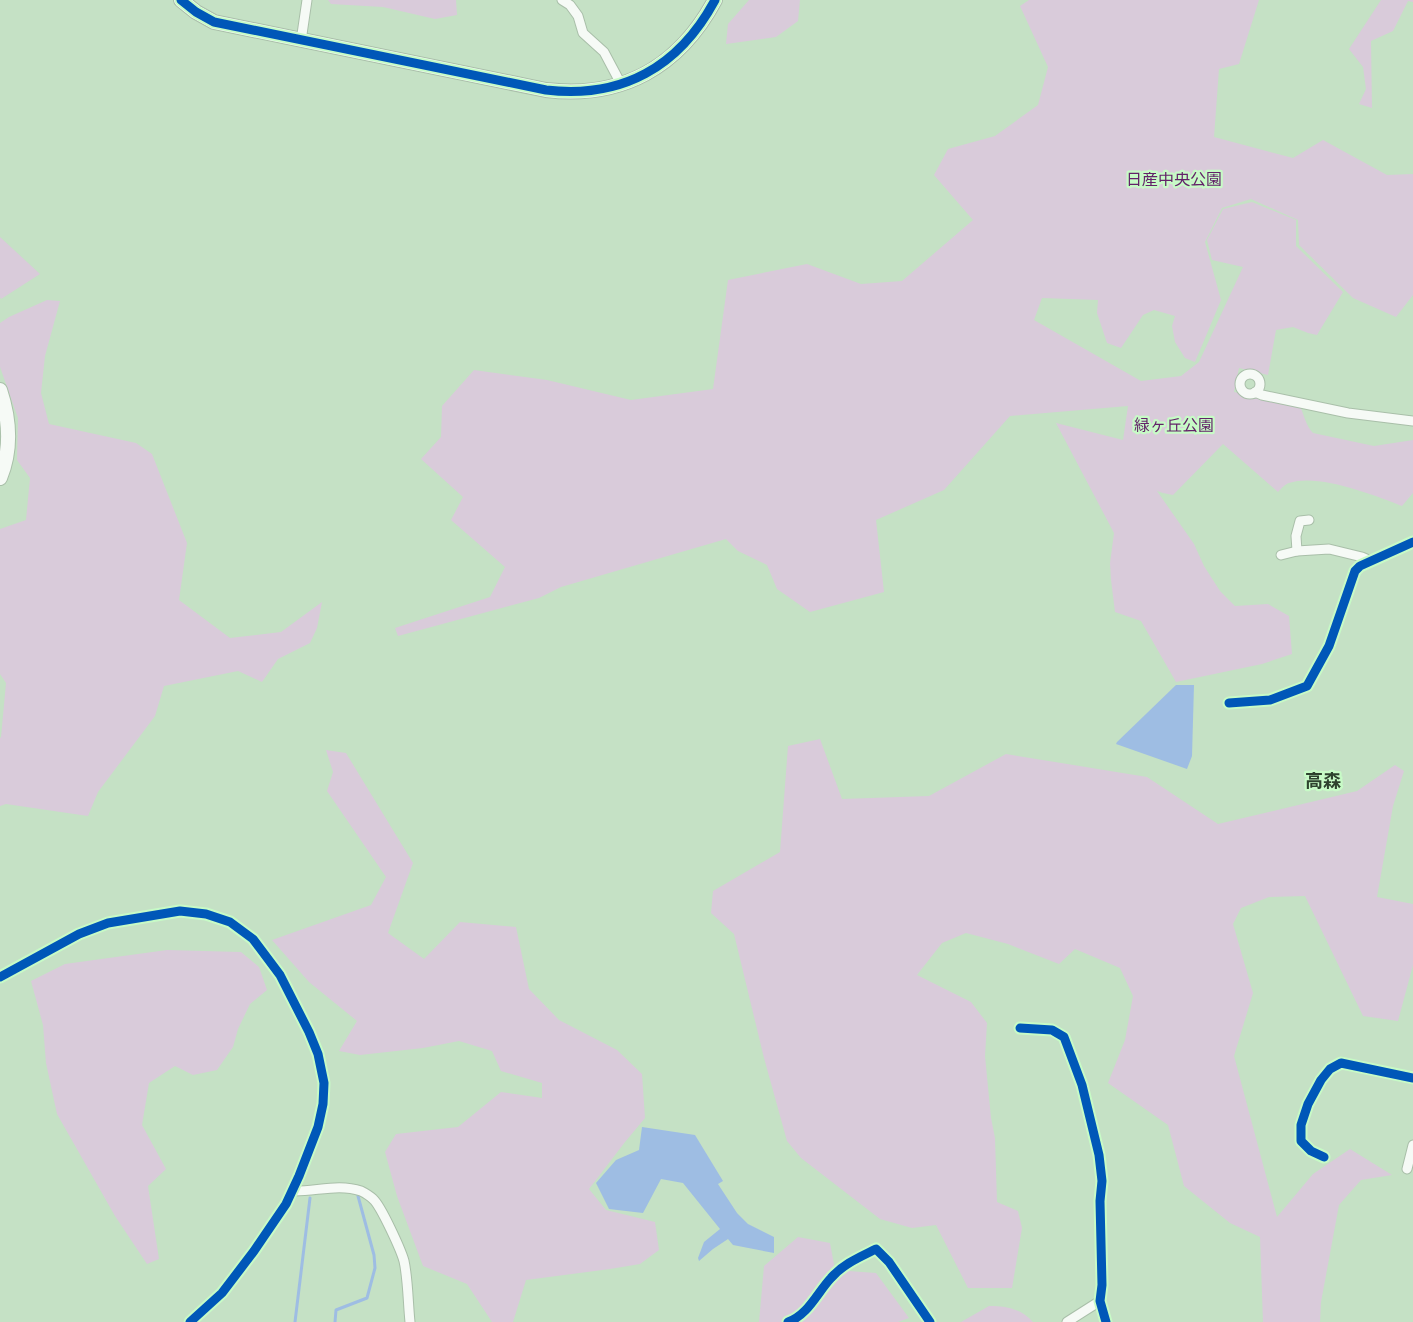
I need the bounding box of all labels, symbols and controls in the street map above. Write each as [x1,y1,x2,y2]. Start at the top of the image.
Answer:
park label: 日産中央公園 [1126,169,1222,191]
park label: 緑ヶ丘公園 [1134,415,1214,437]
district label: 高森 [1305,769,1341,794]

